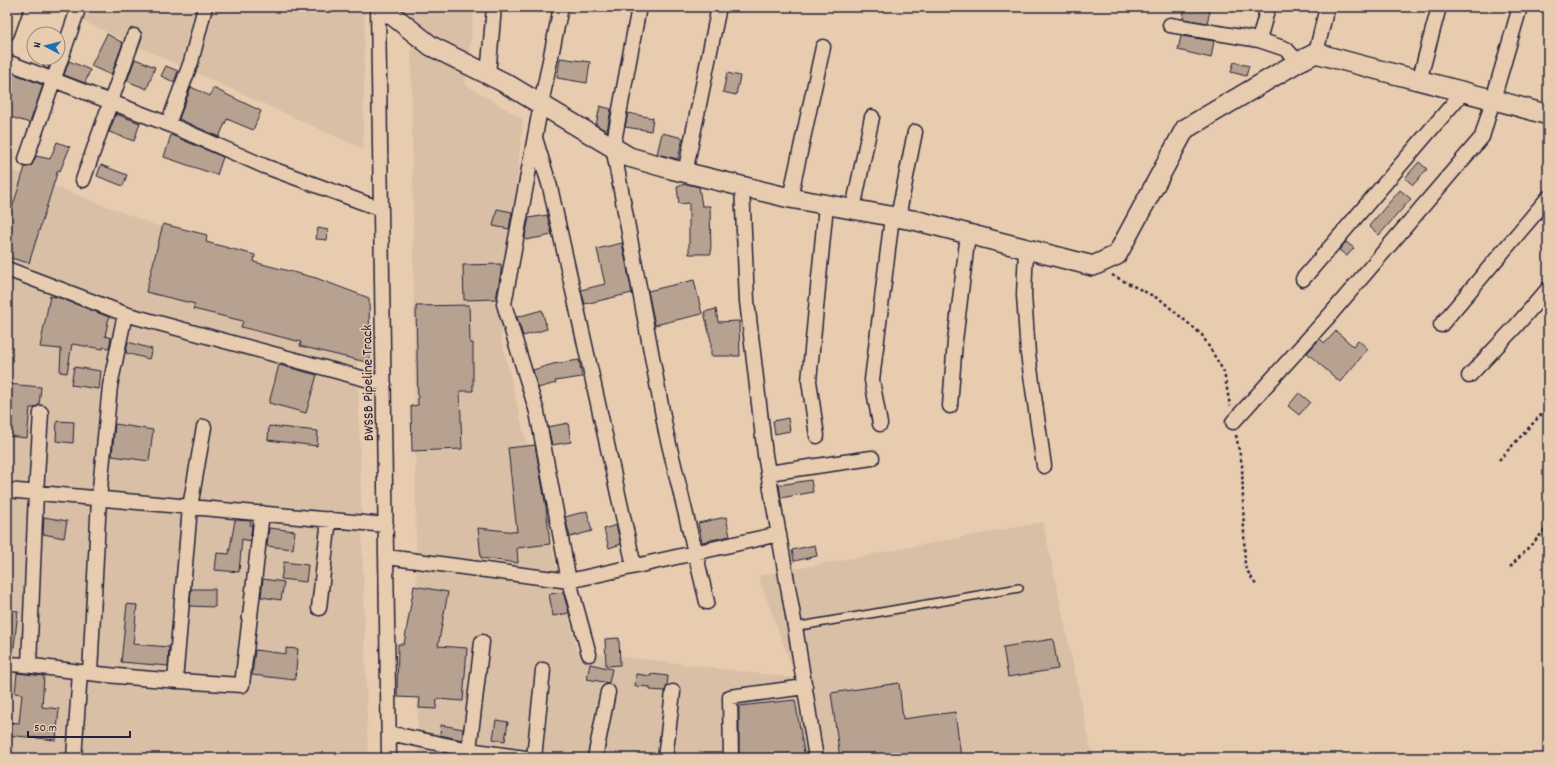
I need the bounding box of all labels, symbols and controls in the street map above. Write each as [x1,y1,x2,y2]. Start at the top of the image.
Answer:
north arrow [26,26,66,66]
text: N [30,41,46,49]
street label: BWSSB Pipeline Track [357,324,381,441]
scale bar [28,713,130,739]
text: 50 m [34,720,57,737]

